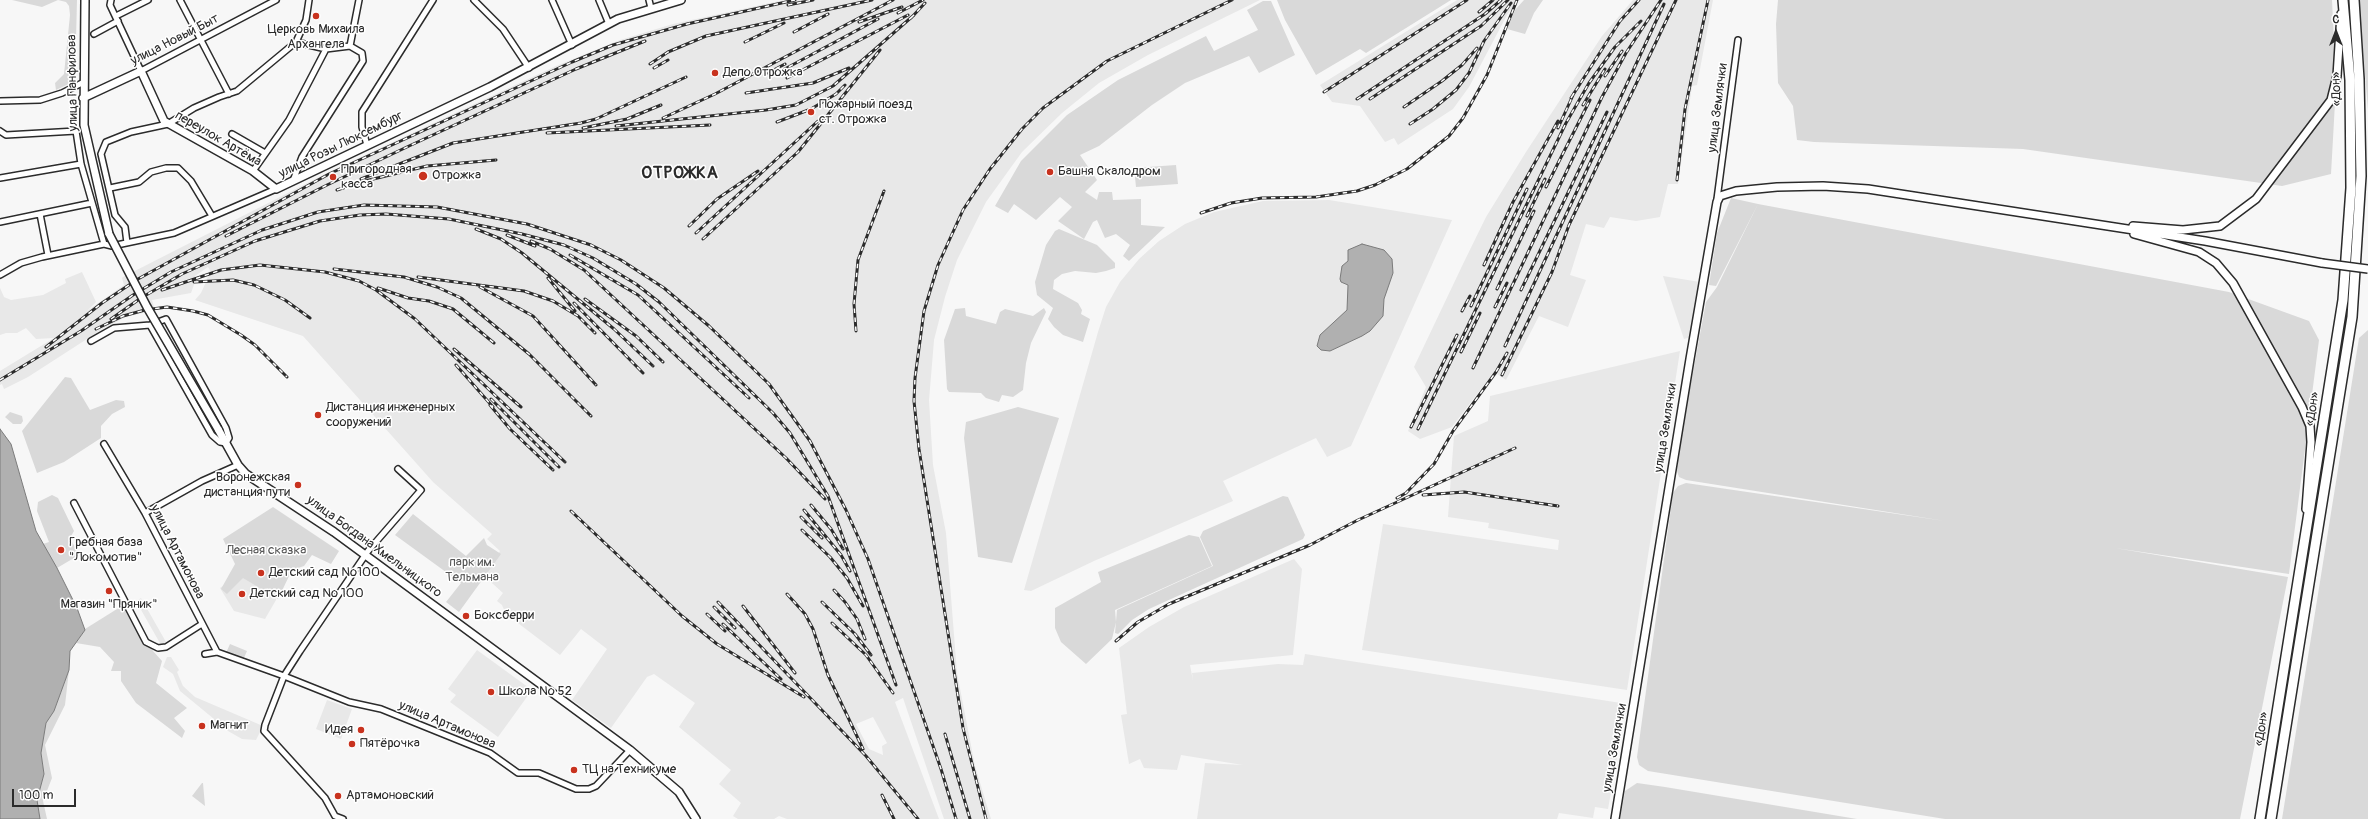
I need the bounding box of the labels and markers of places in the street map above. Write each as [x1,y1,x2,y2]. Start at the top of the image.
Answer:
marker: Церковь Михаила Архангела [311,11,321,21]
place label: Церковь Михаила Архангела [267,22,365,53]
place label: Депо Отрожка [723,65,803,81]
marker: Депо Отрожка [710,68,720,78]
place label: Пожарный поезд ст. Отрожка [819,97,912,128]
marker: Пожарный поезд ст. Отрожка [806,107,816,117]
place label: Пригородная касса [341,162,412,193]
place label: Башня Скалодром [1058,164,1161,180]
marker: Башня Скалодром [1045,167,1055,177]
place label: Отрожка [432,168,481,184]
marker: Отрожка [417,170,429,182]
marker: Пригородная касса [328,172,338,182]
place label: Дистанция инженерных сооружений [326,400,455,431]
marker: Дистанция инженерных сооружений [313,410,323,420]
place label: Воронежская дистанция пути [204,470,290,501]
marker: Воронежская дистанция пути [293,480,303,490]
place label: Гребная база "Локомотив" [69,535,143,566]
marker: Гребная база "Локомотив" [56,545,66,555]
place label: Детский сад №100 [269,565,380,581]
marker: Детский сад №100 [256,568,266,578]
marker: Магазин "Пряник" [104,586,114,596]
place label: Детский сад № 100 [250,586,364,602]
marker: Детский сад № 100 [237,589,247,599]
place label: Магазин "Пряник" [61,597,157,613]
place label: Боксберри [474,608,534,624]
marker: Боксберри [461,611,471,621]
place label: Школа № 52 [499,684,572,700]
marker: Школа № 52 [486,687,496,697]
place label: Магнит [210,718,249,734]
marker: Магнит [197,721,207,731]
place label: Идея [325,722,353,738]
marker: Идея [356,725,366,735]
place label: Пятёрочка [360,736,420,752]
marker: Пятёрочка [347,739,357,749]
place label: ТЦ на Техникуме [582,762,676,778]
marker: ТЦ на Техникуме [569,765,579,775]
place label: Артамоновский [346,788,434,804]
marker: Артамоновский [333,791,343,801]

